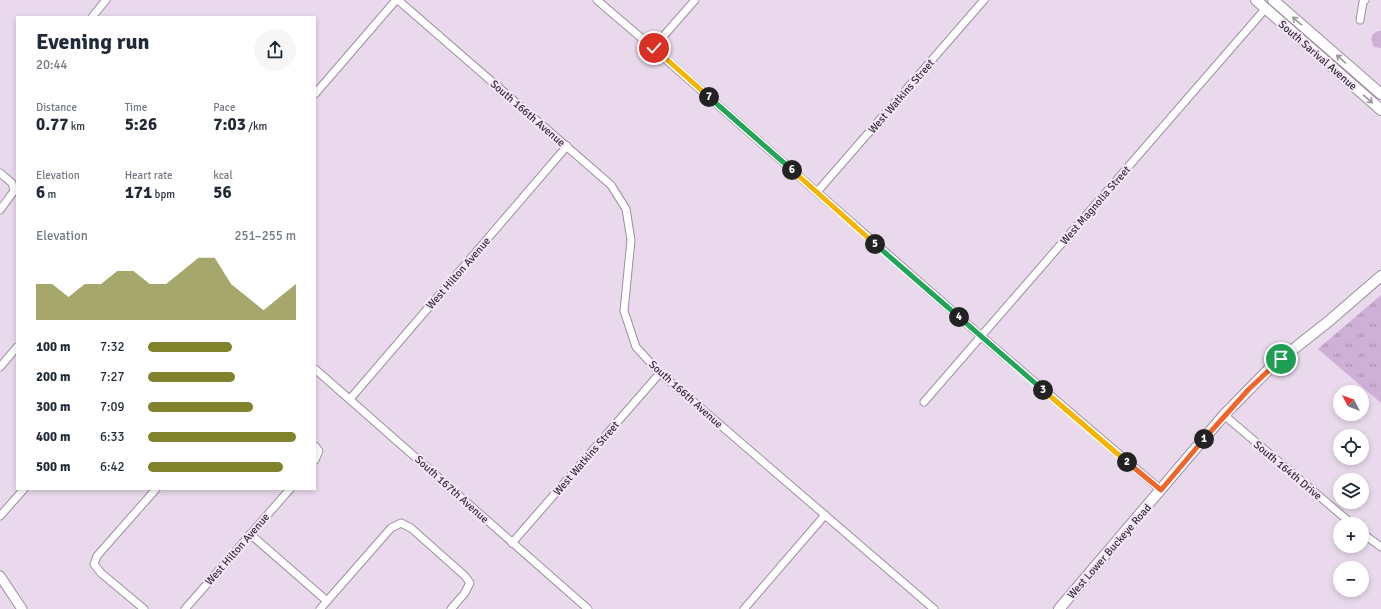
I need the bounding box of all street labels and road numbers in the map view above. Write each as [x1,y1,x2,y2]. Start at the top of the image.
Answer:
street label: South Sarival Avenue [1276,18,1359,93]
street label: West Watkins Street [866,56,937,136]
street label: South 166th Avenue [488,77,568,149]
street label: West Magnolia Street [1058,163,1133,247]
street label: West Hilton Avenue [424,235,493,312]
street label: South 166th Avenue [646,358,725,431]
street label: West Watkins Street [551,418,622,498]
street label: South 164th Drive [1251,438,1324,503]
street label: South 167th Avenue [412,453,491,526]
street label: West Lower Buckeye Road [1065,501,1154,601]
street label: West Hilton Avenue [203,511,272,588]

